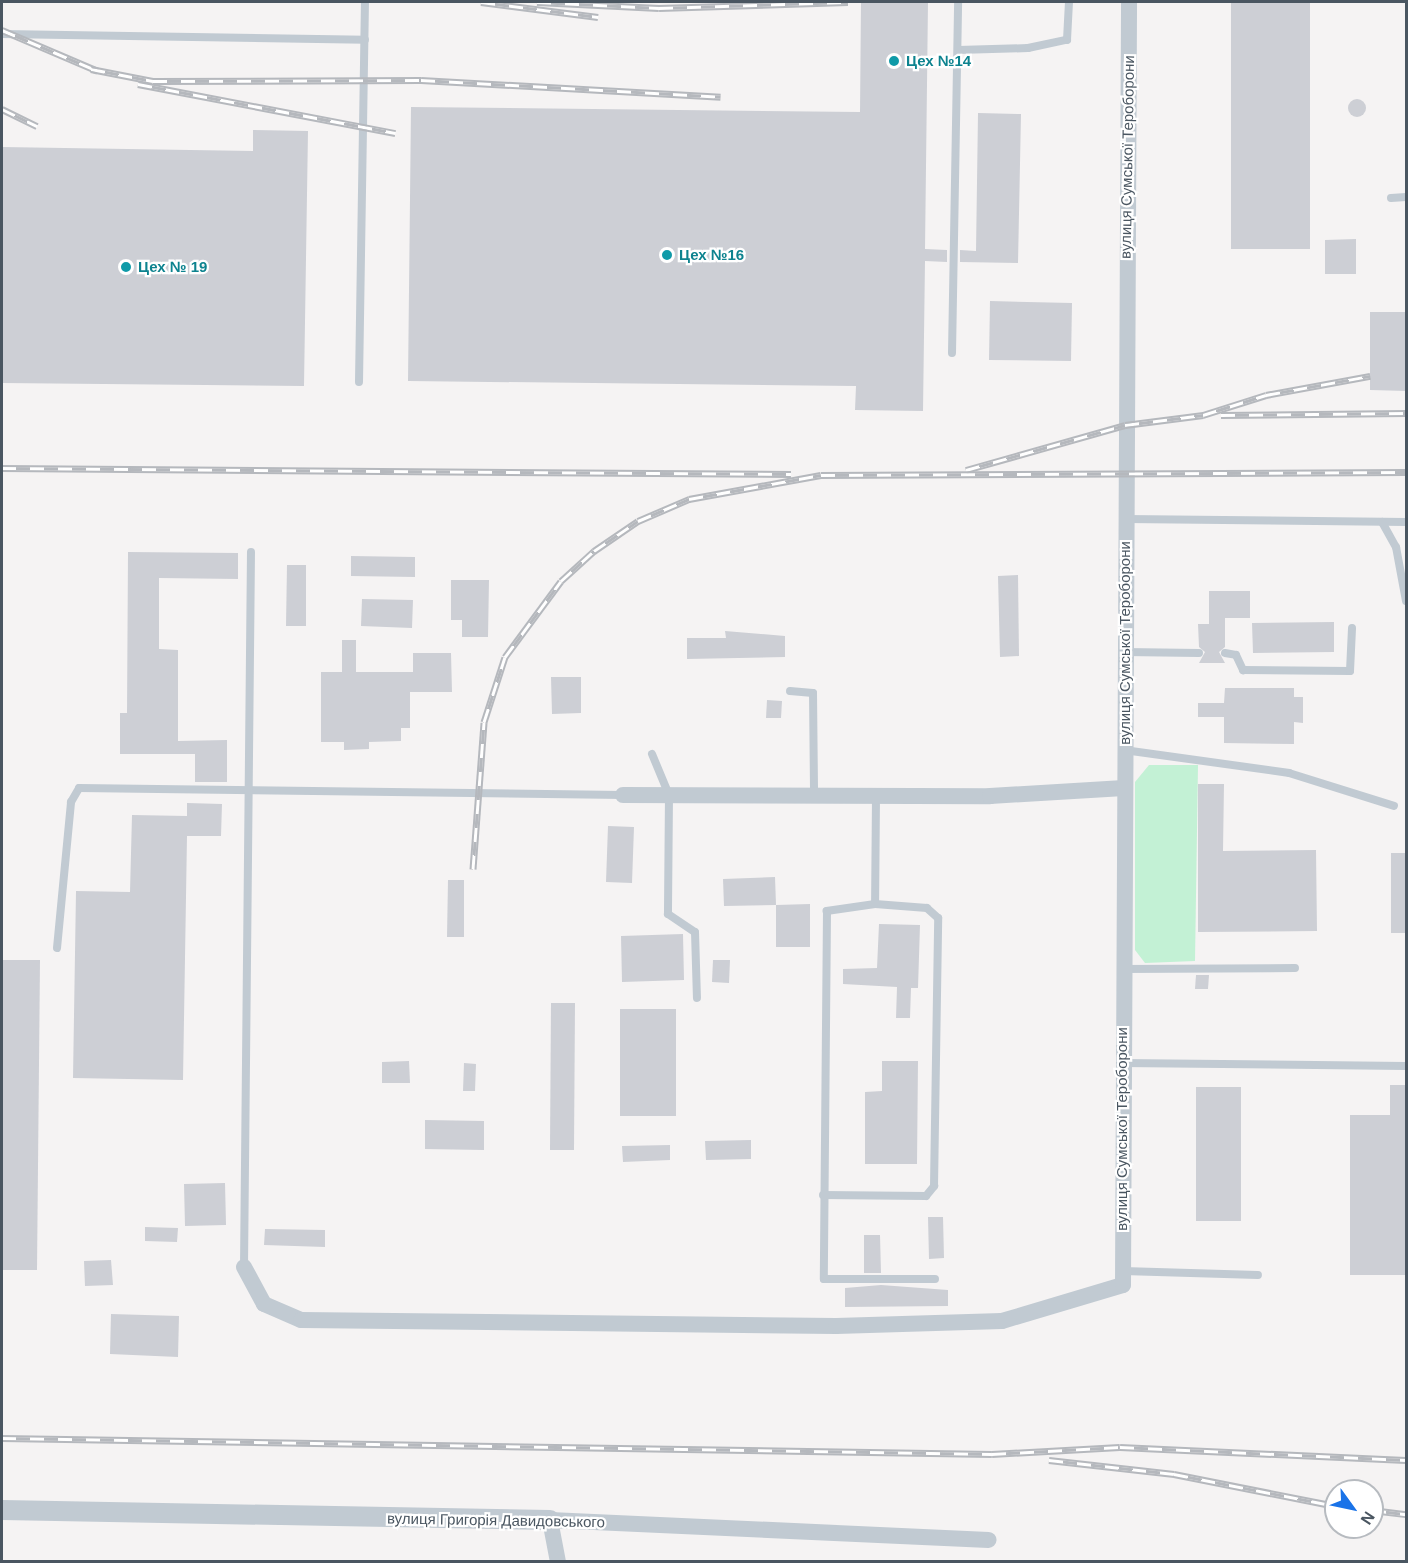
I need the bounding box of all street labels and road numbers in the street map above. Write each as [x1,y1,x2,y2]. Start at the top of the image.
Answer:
street label: вулиця Сумської Тероборони [1116,55,1138,259]
street label: вулиця Сумської Тероборони [1116,541,1134,745]
street label: вулиця Сумської Тероборони [1113,1027,1131,1231]
street label: вулиця Григорія Давидовського [387,1509,605,1531]

